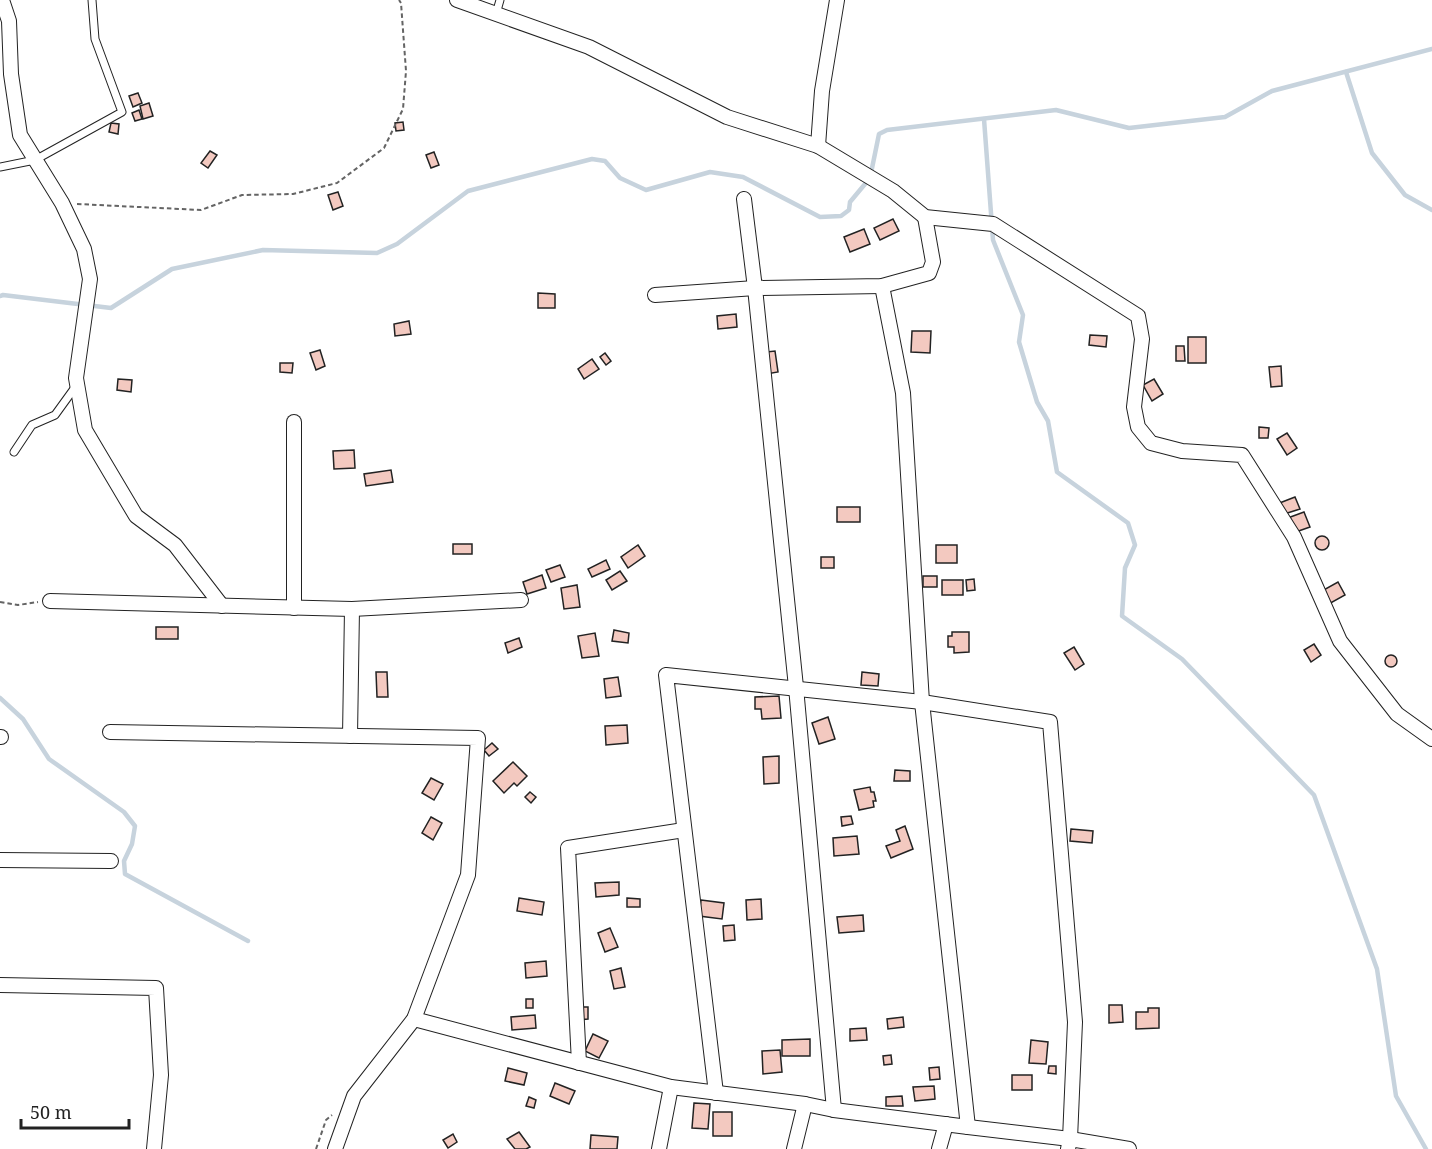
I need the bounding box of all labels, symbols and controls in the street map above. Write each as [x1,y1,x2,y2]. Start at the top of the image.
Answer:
scale bar [21,1092,129,1130]
text: 50 m [30,1100,72,1124]

